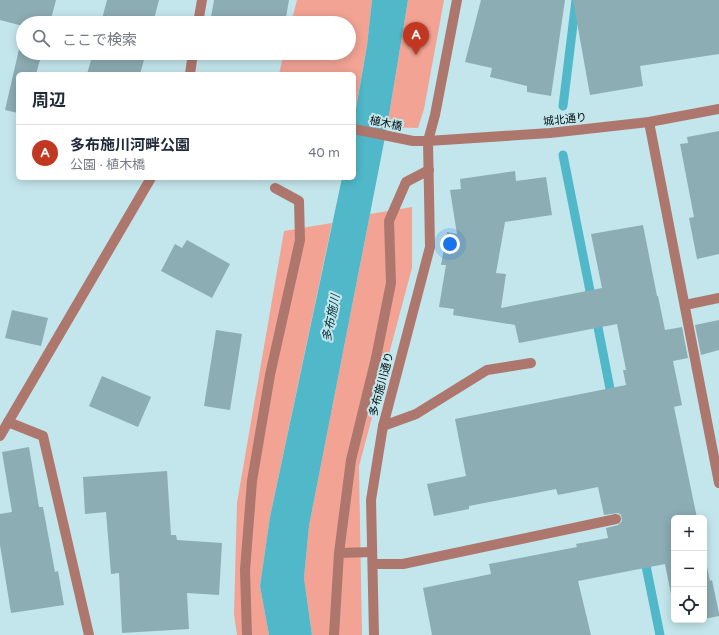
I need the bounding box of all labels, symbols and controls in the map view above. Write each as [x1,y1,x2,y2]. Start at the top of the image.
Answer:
search box [16,16,356,60]
pin: A [403,22,429,55]
icon: search [30,27,52,49]
text: ここで検索 [62,31,137,49]
text: 周辺 [32,90,66,111]
street label: 城北通り [542,111,588,128]
street label: 植木橋 [368,114,403,133]
text: 多布施川河畔公園 [70,136,190,154]
text: A [40,145,50,161]
text: 40 m [308,145,340,161]
text: 公園 · 植木橋 [70,157,145,173]
your location [440,234,460,254]
water label: 多布施川 [320,291,343,343]
street label: 多布施川通り [367,351,396,418]
map controls [671,515,707,623]
button: + [671,515,707,551]
button: − [671,551,707,587]
button: locate [671,587,707,623]

